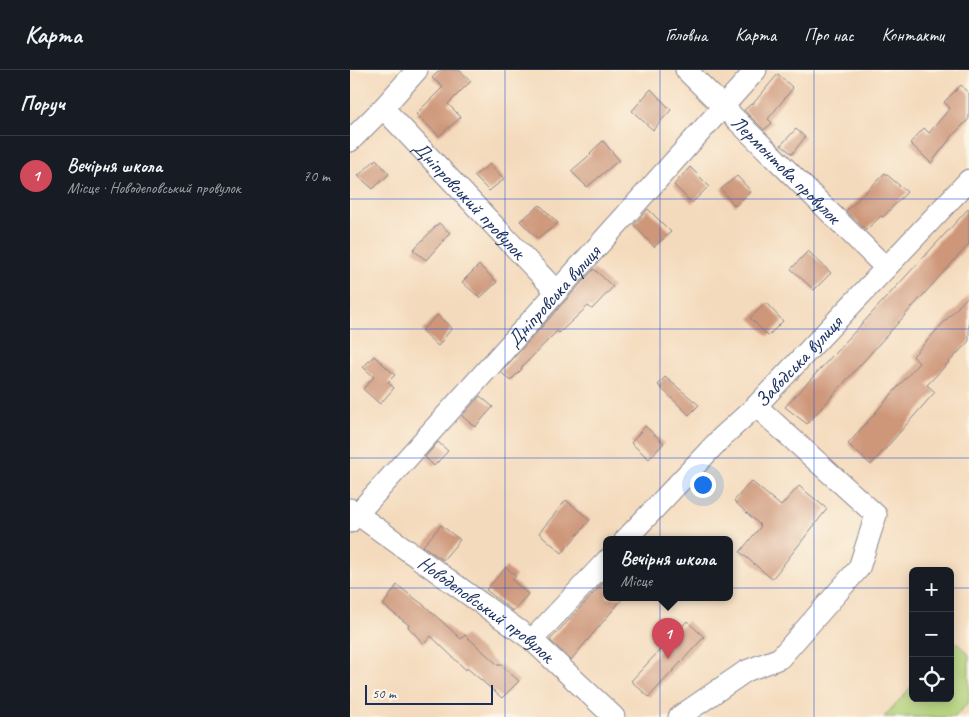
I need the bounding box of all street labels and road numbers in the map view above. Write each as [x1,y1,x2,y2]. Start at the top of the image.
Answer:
street label: Лермонтова провулок [726,110,847,230]
street label: Дніпровський провулок [407,136,532,266]
street label: Дніпровська вулиця [501,239,607,352]
street label: Заводська вулиця [749,309,849,413]
street label: Новодеповський провулок [413,550,561,669]

